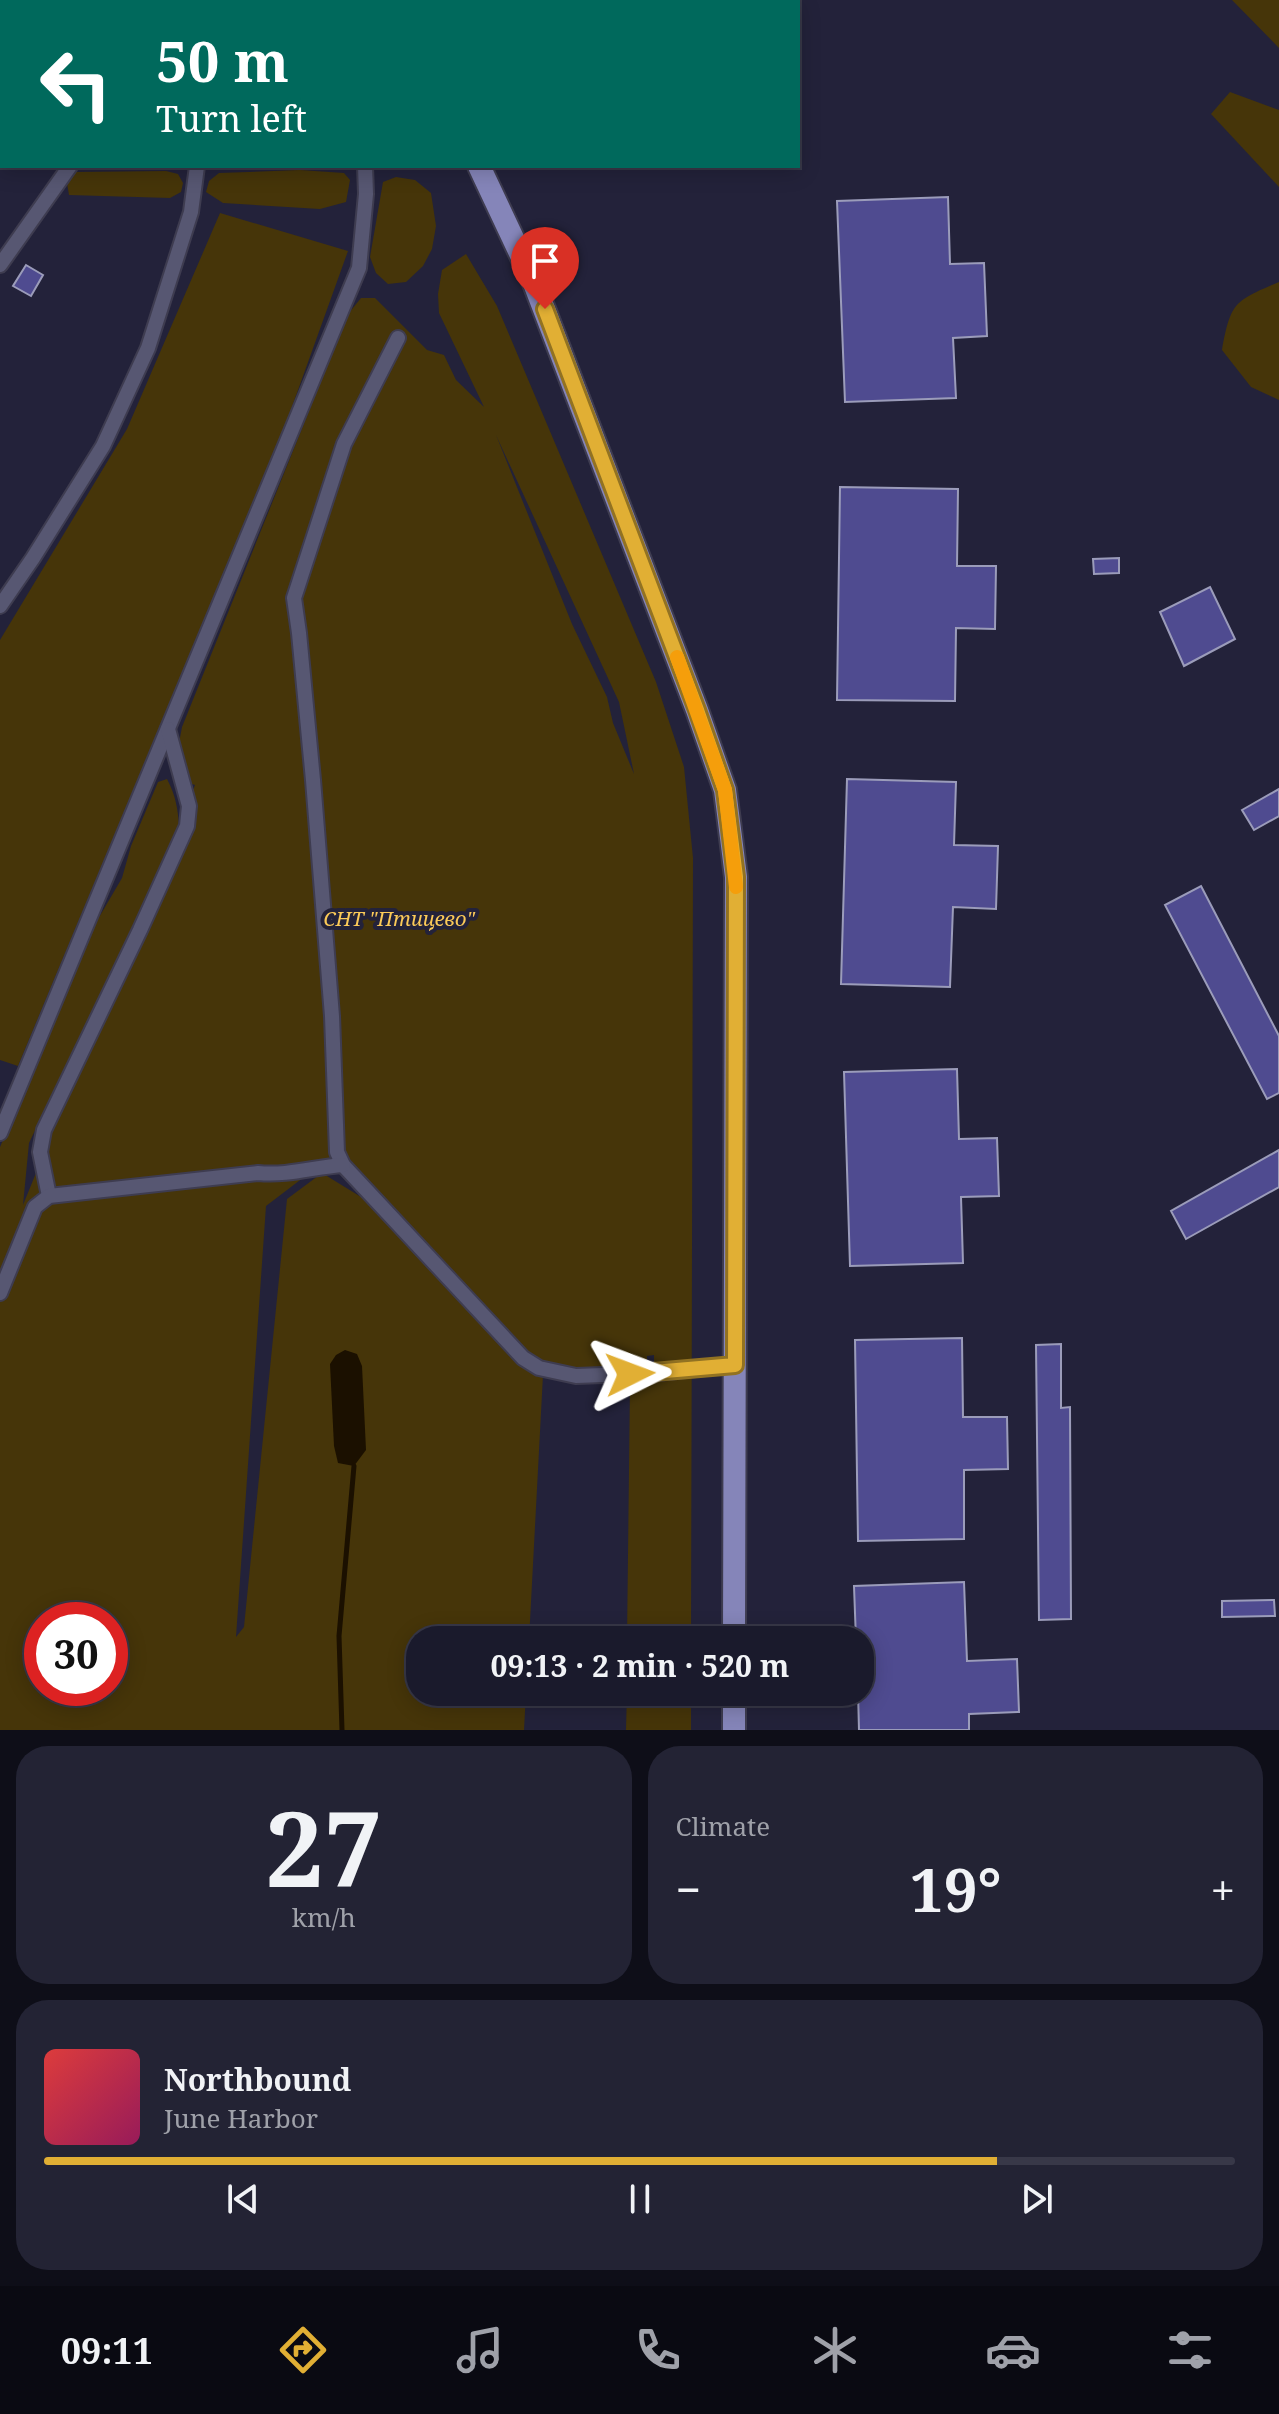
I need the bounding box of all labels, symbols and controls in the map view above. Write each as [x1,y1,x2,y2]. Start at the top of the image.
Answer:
text: 50 m [156,22,289,98]
icon: left [24,32,128,136]
text: Turn left [156,94,307,143]
pin [511,227,579,309]
icon: arrive [523,239,567,283]
park label: СНТ "Птицево" [323,905,476,932]
position arrow [588,1332,672,1416]
speed limit sign: 30 [24,1602,128,1706]
text: 09:13 · 2 min · 520 m [491,1645,789,1686]
text: 27 [265,1776,383,1917]
text: Climate [676,1808,770,1844]
text: 19° [910,1848,1002,1930]
text: − [676,1859,701,1919]
text: + [1210,1859,1235,1919]
text: km/h [292,1899,356,1935]
text: Northbound [164,2059,351,2100]
text: June Harbor [164,2100,318,2136]
icon: previous [221,2177,265,2221]
icon: pause [618,2177,662,2221]
icon: next [1015,2177,1059,2221]
icon: directions [275,2322,331,2378]
icon: music [452,2322,508,2378]
icon: phone [630,2322,686,2378]
icon: climate [807,2322,863,2378]
icon: car [985,2322,1041,2378]
icon: filters [1162,2322,1218,2378]
text: 09:11 [61,2326,153,2375]

